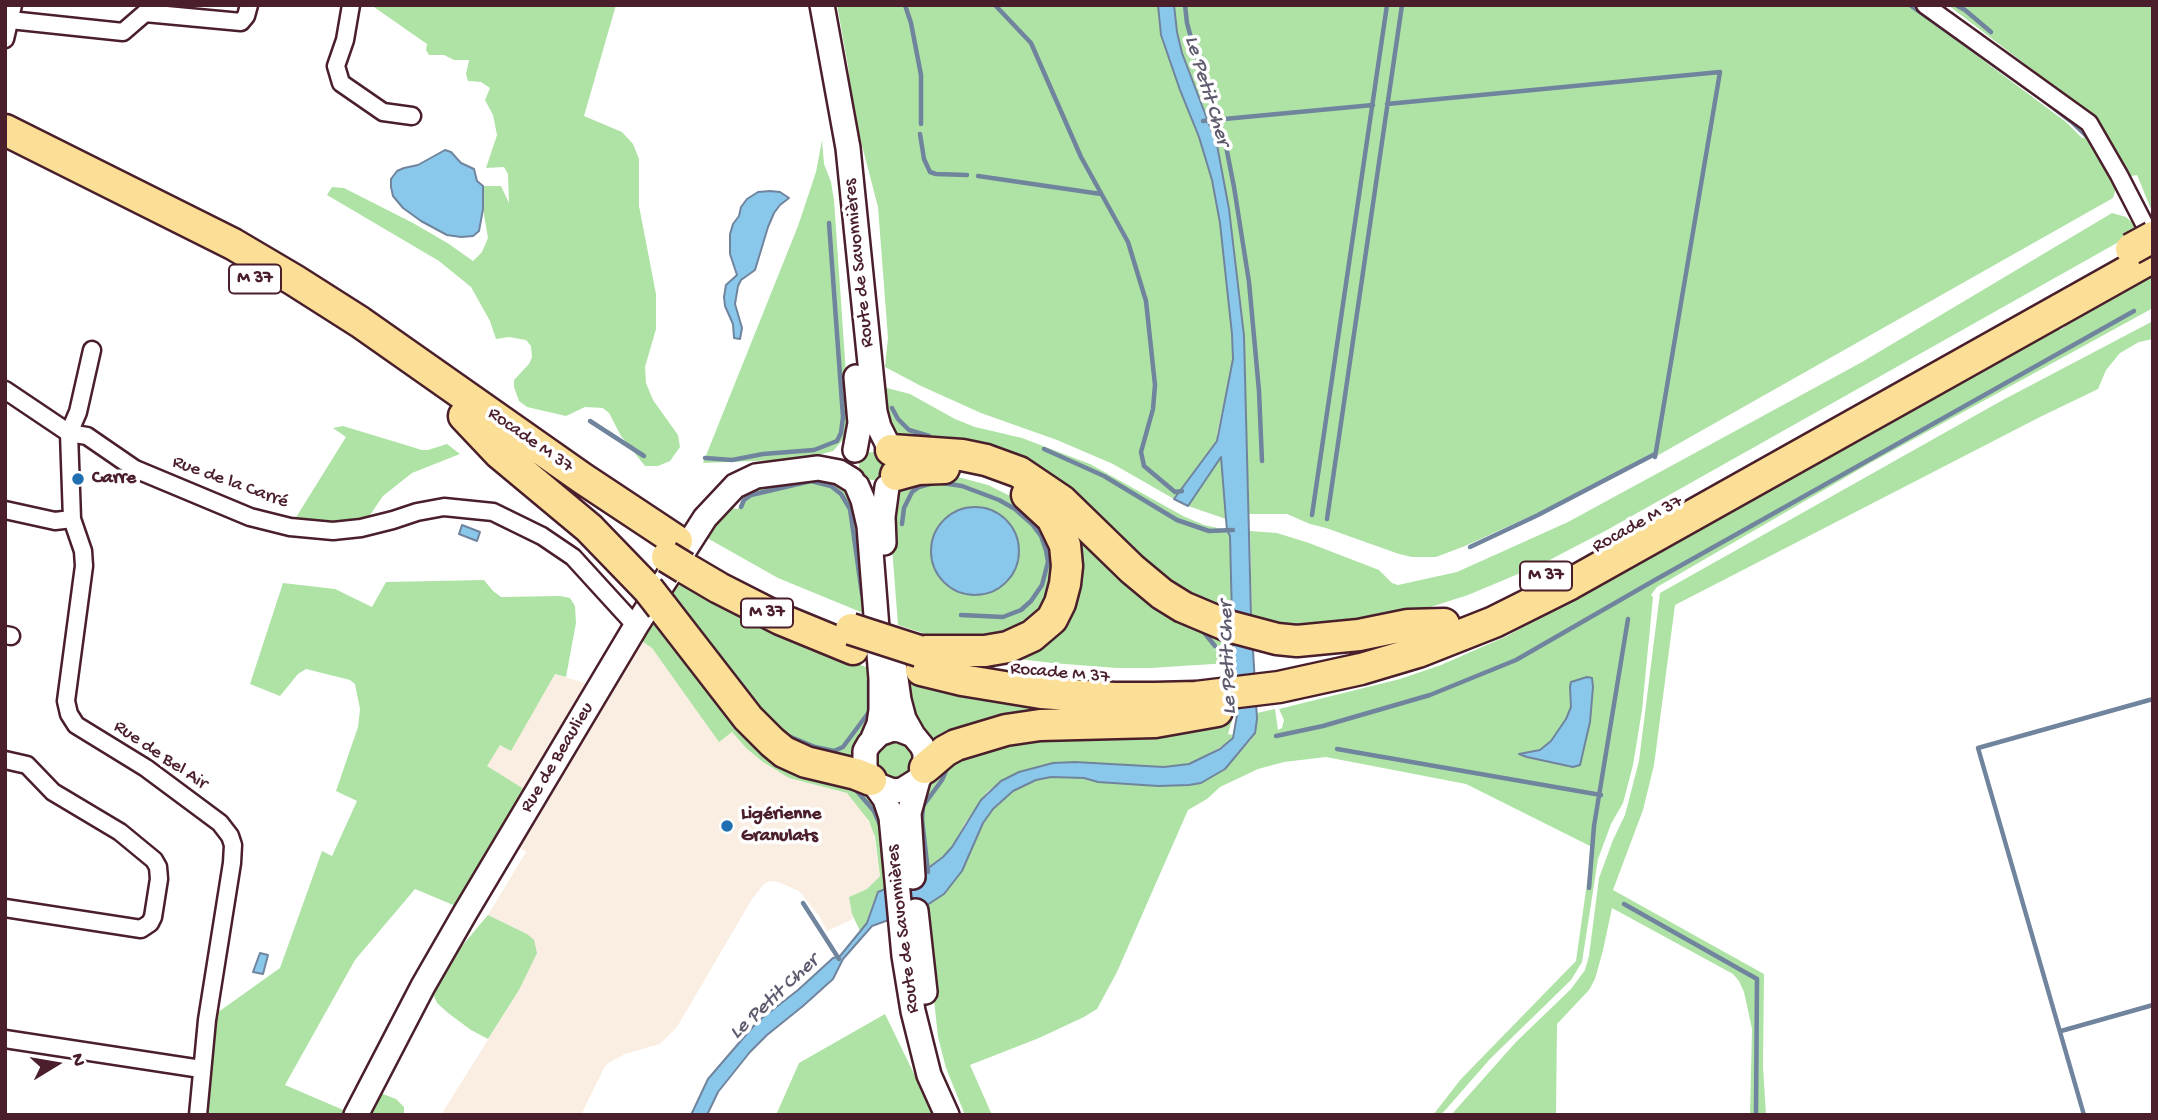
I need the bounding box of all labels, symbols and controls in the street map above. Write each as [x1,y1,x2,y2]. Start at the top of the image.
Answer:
water label: Le Petit Cher [1177,33,1235,149]
street label: Route de Savonnières [840,178,880,348]
road number: M 37 [229,264,281,293]
street label: Rocade M 37 [483,403,577,479]
street label: Rue de la Carré [169,451,291,515]
place label: Carre [92,468,136,490]
marker: Carre [70,471,86,487]
street label: Rocade M 37 [1589,491,1687,559]
road number: M 37 [1520,562,1572,590]
road number: M 37 [741,598,793,628]
water label: Le Petit Cher [1214,601,1244,715]
street label: Rocade M 37 [1009,658,1111,690]
street label: Rue de Beaulieu [516,699,600,817]
street label: Rue de Bel Air [108,716,212,796]
place label: Ligérienne Granulats [741,804,821,848]
marker: Ligérienne Granulats [719,818,735,834]
street label: Route de Savonnières [882,844,926,1014]
water label: Le Petit Cher [725,950,825,1046]
north arrow [21,1029,91,1099]
text: N [65,1052,90,1068]

